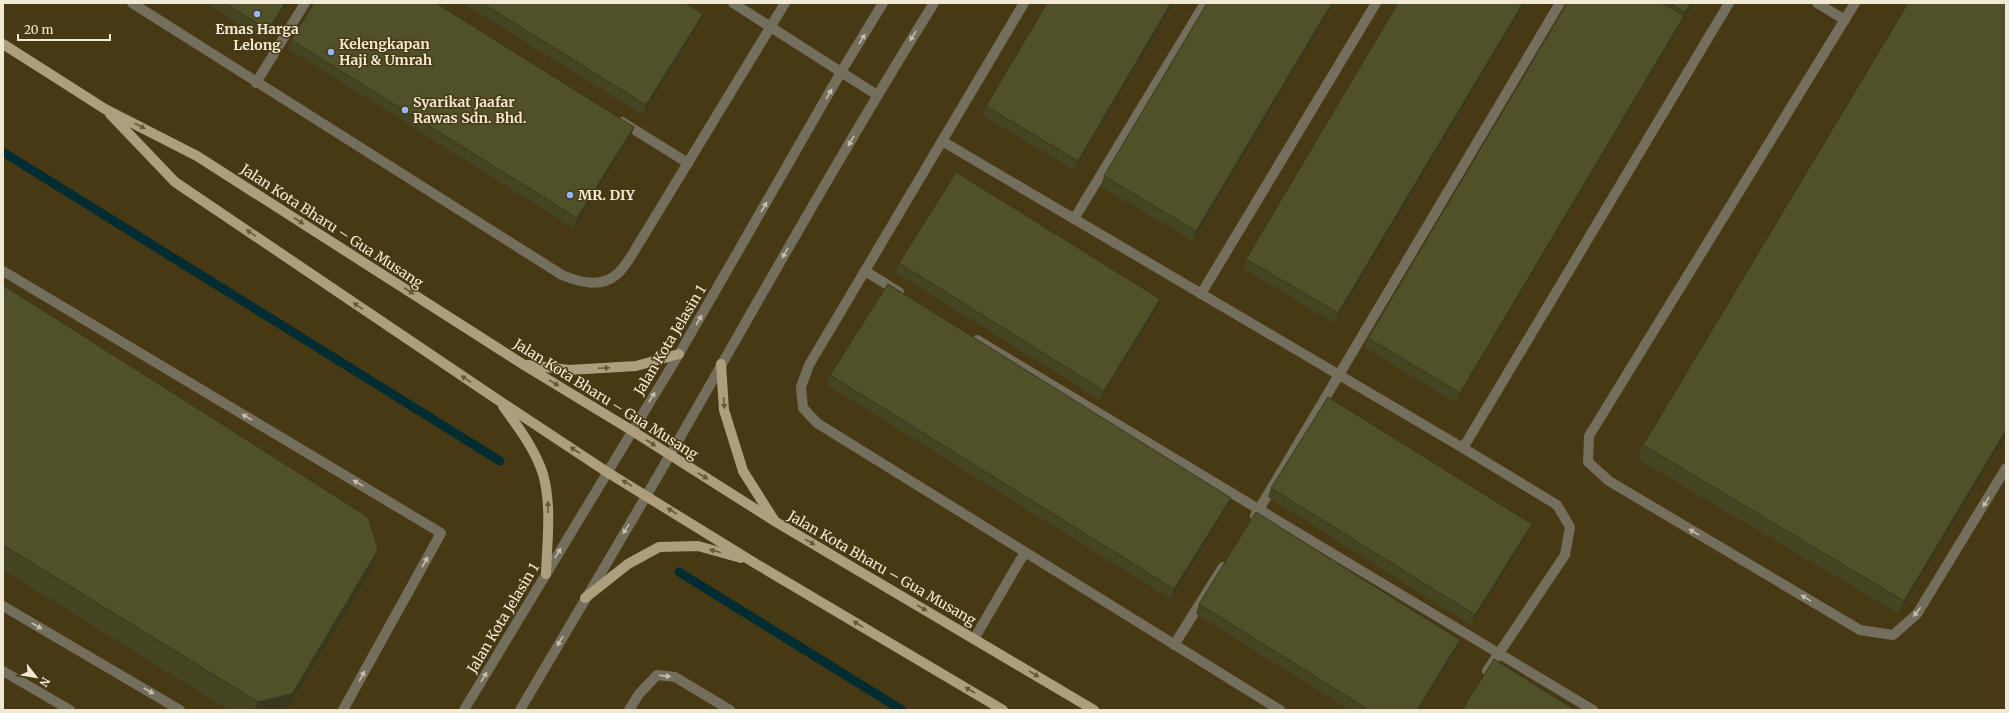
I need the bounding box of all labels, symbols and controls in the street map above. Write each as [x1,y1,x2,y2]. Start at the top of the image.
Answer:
marker: Emas Harga Lelong [252,9,262,19]
scale bar [18,16,110,42]
place label: Emas Harga Lelong [215,20,299,54]
text: 20 m [24,22,53,37]
one-way arrow [910,30,917,42]
one-way arrow [858,33,865,45]
place label: Kelengkapan Haji & Umrah [339,35,433,69]
marker: Kelengkapan Haji & Umrah [326,47,336,57]
one-way arrow [825,88,832,100]
place label: Syarikat Jaafar Rawas Sdn. Bhd. [413,93,527,127]
marker: Syarikat Jaafar Rawas Sdn. Bhd. [400,105,410,115]
one-way arrow [134,123,145,129]
one-way arrow [847,135,854,147]
street label: Jalan Kota Bharu – Gua Musang [236,160,427,292]
place label: MR. DIY [578,186,636,204]
marker: MR. DIY [565,190,575,200]
one-way arrow [760,201,767,213]
one-way arrow [294,217,304,225]
one-way arrow [246,229,256,237]
one-way arrow [782,247,789,259]
street label: Jalan Kota Jelasin 1 [630,282,710,399]
one-way arrow [403,288,415,295]
one-way arrow [353,302,364,310]
one-way arrow [695,314,702,326]
street label: Jalan Kota Bharu – Gua Musang [510,334,702,464]
one-way arrow [598,364,610,371]
one-way arrow [461,375,471,383]
one-way arrow [548,380,560,387]
one-way arrow [648,392,656,402]
one-way arrow [720,397,727,409]
one-way arrow [241,413,253,420]
one-way arrow [646,439,656,447]
one-way arrow [569,447,580,454]
one-way arrow [698,472,708,480]
one-way arrow [352,480,364,487]
one-way arrow [621,480,633,487]
one-way arrow [1982,496,1989,508]
one-way arrow [545,500,551,513]
street label: Jalan Kota Bharu – Gua Musang [784,506,980,630]
one-way arrow [666,508,678,515]
one-way arrow [623,523,630,535]
one-way arrow [1689,528,1699,536]
one-way arrow [804,538,816,545]
one-way arrow [555,547,562,559]
one-way arrow [709,548,721,554]
one-way arrow [421,556,428,568]
street label: Jalan Kota Jelasin 1 [463,560,543,677]
one-way arrow [1800,595,1812,602]
one-way arrow [916,604,928,611]
one-way arrow [1913,606,1921,617]
one-way arrow [853,620,863,628]
one-way arrow [31,622,43,629]
one-way arrow [557,635,564,647]
north arrow [16,657,56,697]
one-way arrow [358,670,365,682]
one-way arrow [1029,670,1039,678]
one-way arrow [480,671,487,683]
one-way arrow [659,673,671,679]
text: N [36,675,53,690]
one-way arrow [964,687,976,694]
one-way arrow [143,688,155,695]

